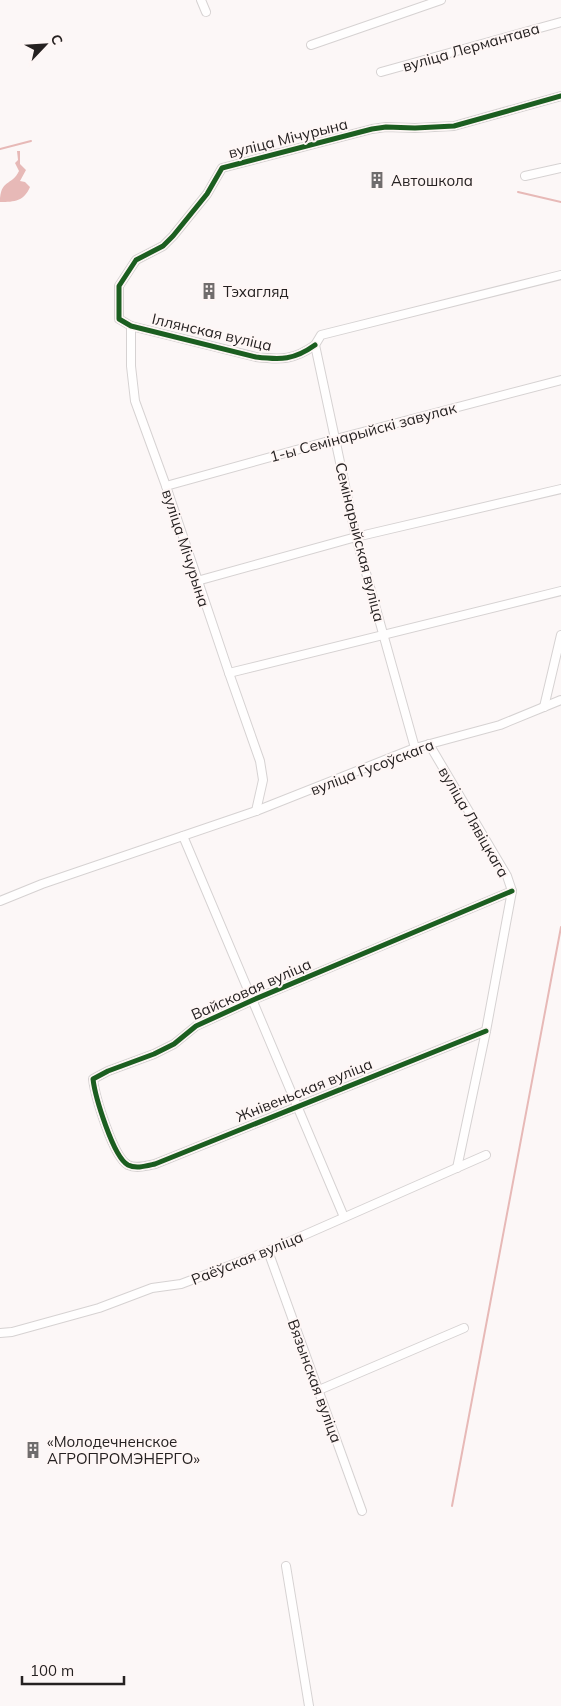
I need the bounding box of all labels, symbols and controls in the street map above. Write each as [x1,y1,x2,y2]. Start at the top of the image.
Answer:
street label: вуліца Лермантава [400,18,542,76]
north arrow [20,20,70,70]
text: С [47,31,67,48]
street label: вуліца Мічурына [226,114,350,162]
building icon: Автошкола [367,170,387,190]
place label: Автошкола [391,171,473,190]
building icon: Тэхагляд [199,281,219,301]
place label: Тэхагляд [223,282,289,301]
street label: Іллянская вуліца [150,309,274,355]
street label: 1-ы Семінарыйскі завулак [268,398,459,466]
street label: Семінарыйская вуліца [331,460,389,624]
street label: вуліца Мічурына [158,487,214,609]
street label: вуліца Гусоўскага [308,735,436,799]
street label: вуліца Лявіцкага [435,763,513,881]
street label: Вайсковая вуліца [188,954,314,1024]
street label: Жнівеньская вуліца [233,1054,375,1126]
street label: Раёўская вуліца [188,1227,306,1289]
street label: Вязынская вуліца [284,1317,346,1445]
place label: «Молодечненское АГРОПРОМЭНЕРГО» [47,1432,200,1468]
building icon: «Молодечненское АГРОПРОМЭНЕРГО» [23,1440,43,1460]
scale bar [22,1654,125,1686]
text: 100 m [30,1661,74,1680]

